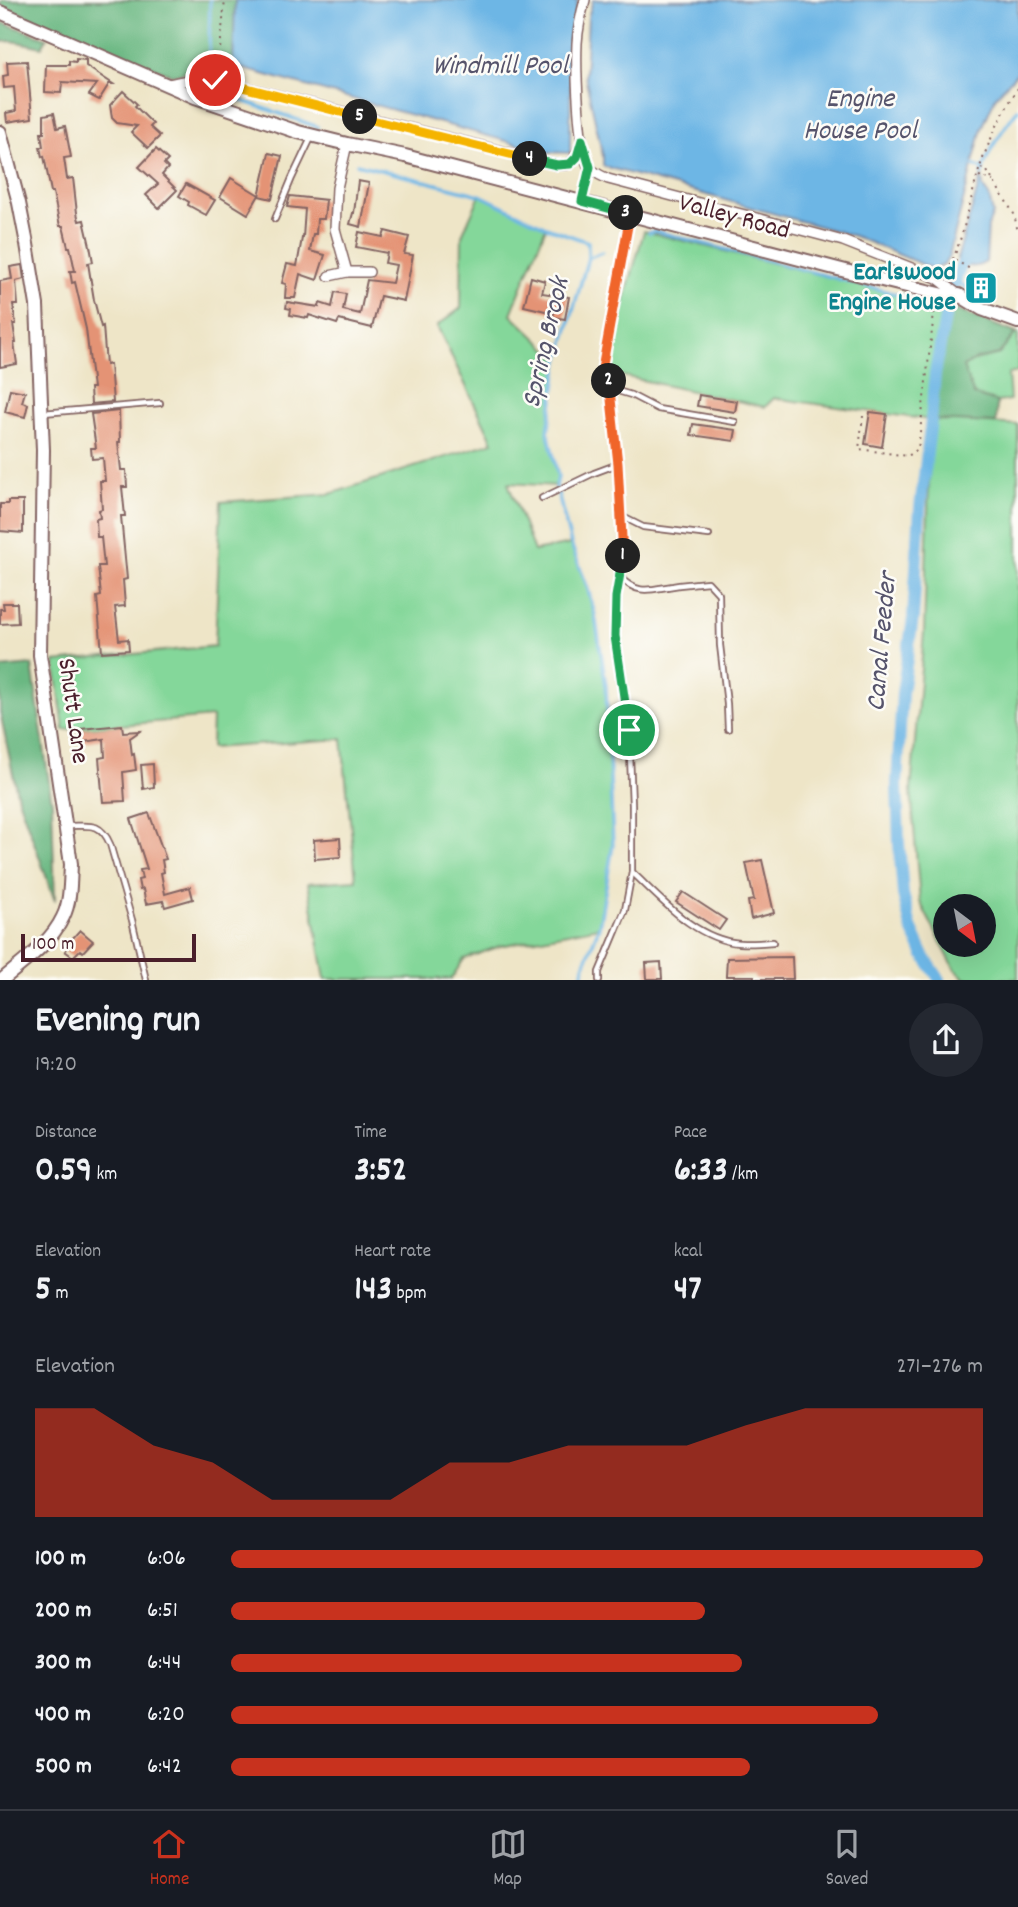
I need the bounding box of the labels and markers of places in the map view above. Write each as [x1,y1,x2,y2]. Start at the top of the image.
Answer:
pin [185,50,245,110]
pin: 5 [342,100,378,134]
pin: 4 [512,142,548,176]
pin: 3 [608,196,644,230]
place label: Earlswood Engine House [828,255,956,322]
building icon: Earlswood Engine House [962,269,1000,307]
pin: 2 [592,364,626,398]
pin: 1 [606,538,640,574]
pin [599,700,659,760]

